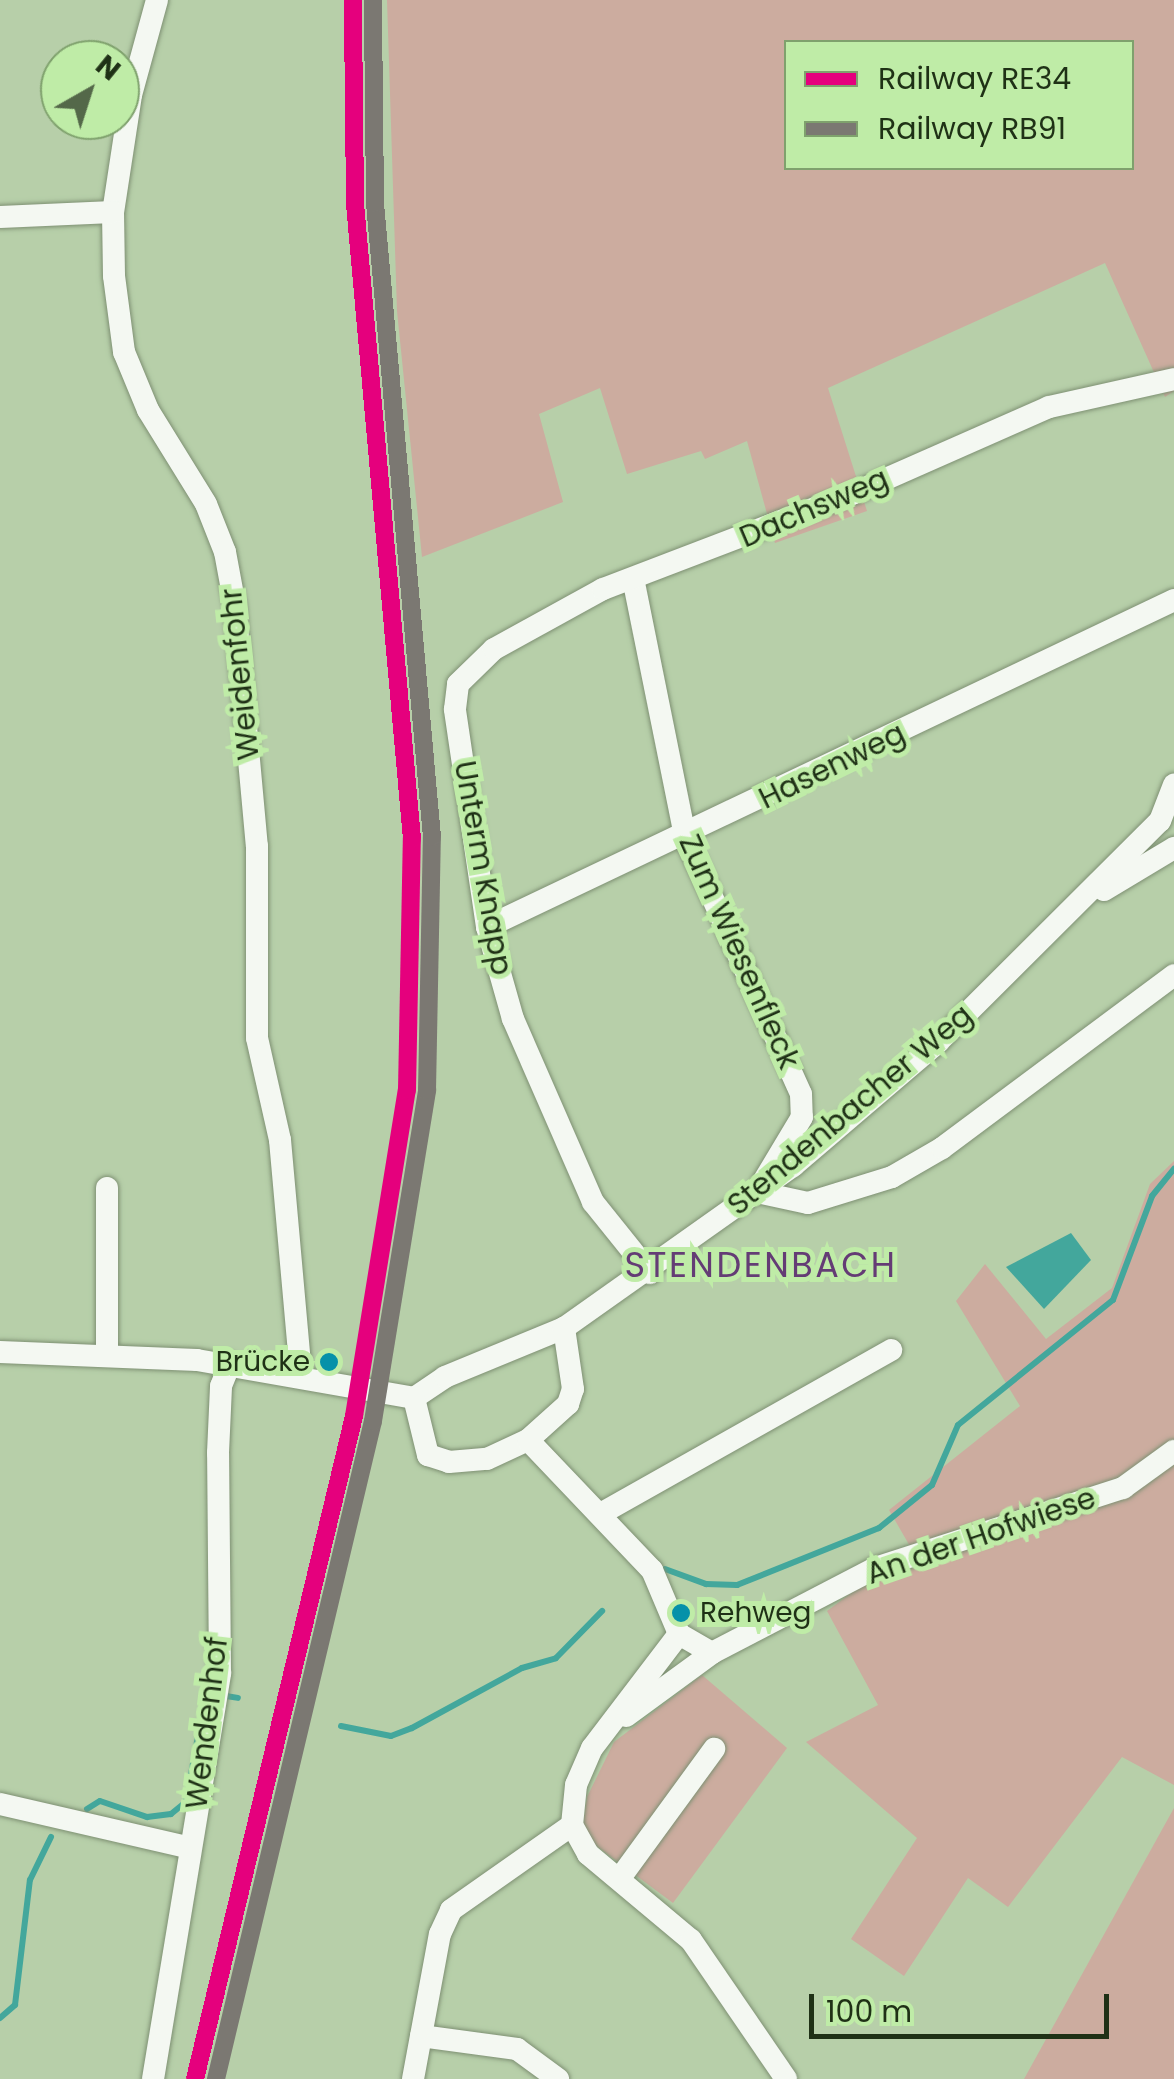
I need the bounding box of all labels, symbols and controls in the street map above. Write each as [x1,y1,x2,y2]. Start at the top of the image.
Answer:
north arrow [40,40,140,140]
legend [784,40,1134,170]
text: N [87,46,128,90]
text: Railway RE34 [878,57,1071,100]
text: Railway RB91 [878,107,1066,150]
street label: Dachsweg [734,461,894,555]
street label: Weidenfohr [213,586,267,762]
street label: Hasenweg [753,715,911,817]
street label: Unterm Knapp [446,758,520,978]
street label: Zum Wiesenfleck [671,829,807,1075]
street label: Stendenbacher Weg [720,997,980,1223]
district label: STENDENBACH [624,1244,898,1286]
place label: Brücke [216,1345,310,1379]
marker: Brücke [319,1352,339,1372]
street label: An der Hofwiese [862,1480,1100,1592]
place label: Rehweg [700,1596,812,1630]
marker: Rehweg [671,1603,691,1623]
street label: Wendenhof [179,1635,235,1811]
scale bar [814,1974,1114,2036]
text: 100 m [826,1990,912,2033]

